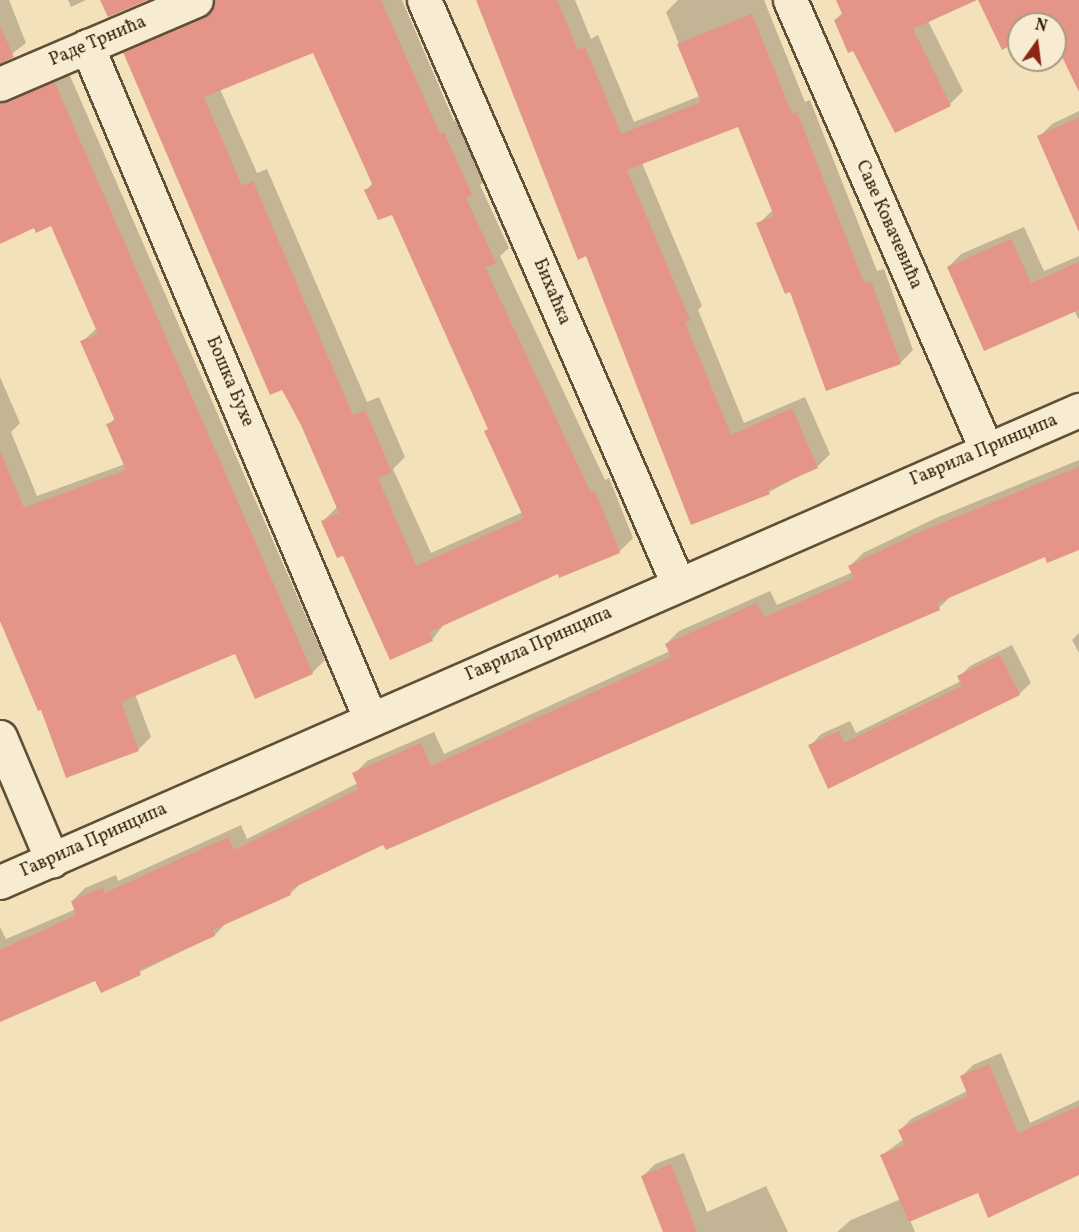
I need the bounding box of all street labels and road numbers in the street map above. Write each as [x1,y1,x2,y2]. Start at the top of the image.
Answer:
street label: Раде Трнића [46,12,150,72]
street label: Саве Ковачевића [850,157,926,293]
street label: Бихаћка [527,256,575,328]
street label: Бошка Бухе [200,334,258,430]
street label: Гаврила Принципа [907,410,1061,492]
street label: Гаврила Принципа [462,603,616,687]
street label: Гаврила Принципа [17,799,171,883]

